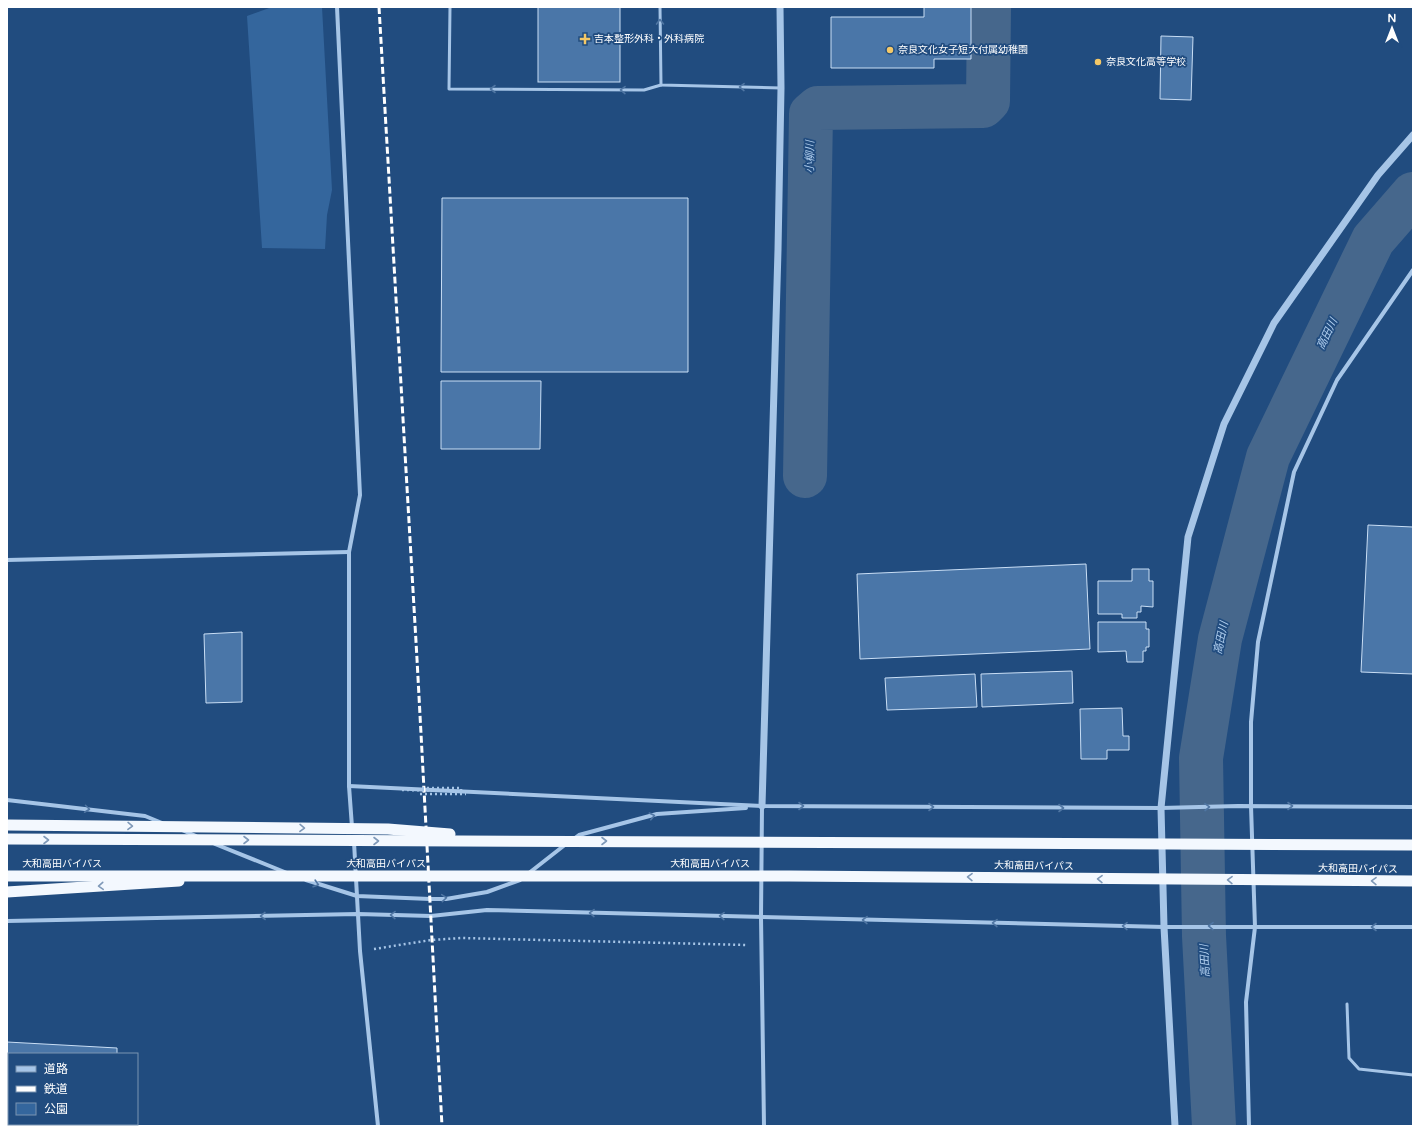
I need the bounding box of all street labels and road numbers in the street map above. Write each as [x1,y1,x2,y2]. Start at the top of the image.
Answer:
street label: 大和高田バイパス [22,858,102,870]
street label: 大和高田バイパス [346,858,426,870]
street label: 大和高田バイパス [670,858,750,870]
street label: 大和高田バイパス [994,859,1074,873]
street label: 大和高田バイパス [1318,862,1398,876]

